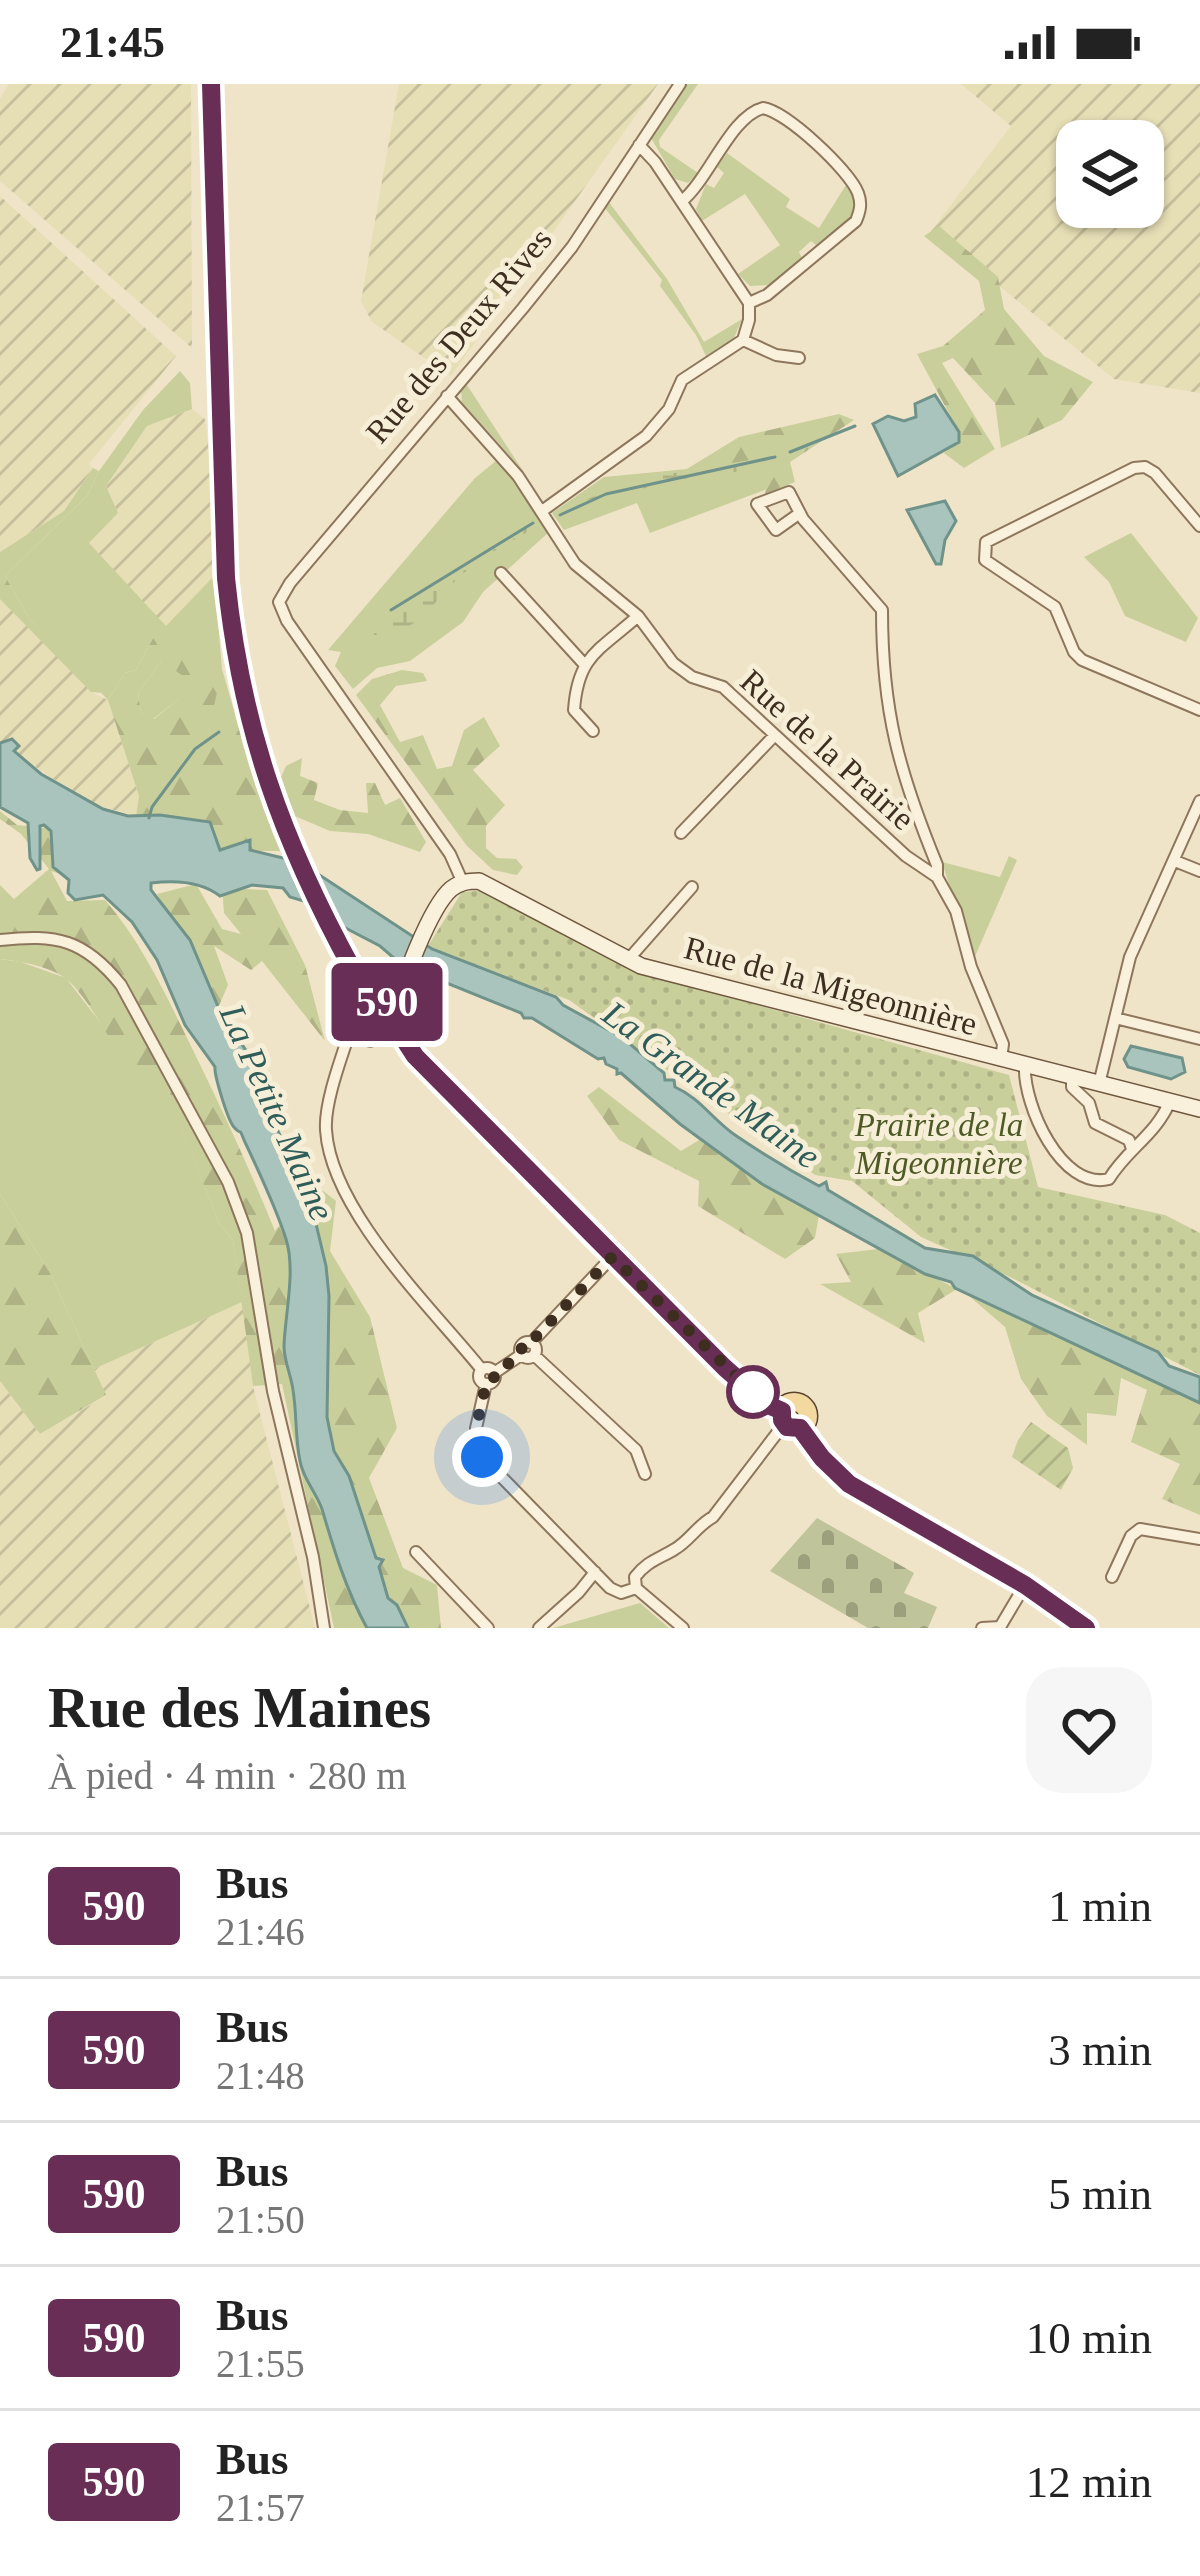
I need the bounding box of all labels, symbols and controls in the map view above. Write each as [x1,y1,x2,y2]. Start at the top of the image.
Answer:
text: 21:45 [60,17,165,67]
map controls [1056,120,1164,228]
button: layers [1056,120,1164,228]
street label: Rue des Deux Rives [359,221,559,450]
street label: Rue de la Prairie [733,662,921,837]
street label: Rue de la Migeonnière [680,930,981,1042]
line badge: 590 [318,963,456,1041]
text: 590 [356,979,419,1025]
water label: La Grande Maine [594,992,828,1177]
water label: La Petite Maine [211,997,343,1227]
park label: Prairie de la Migeonnière [854,1107,1023,1181]
unlabelled marker [728,1367,778,1417]
your location [452,1427,512,1487]
button: heart [1026,1667,1152,1793]
text: Rue des Maines [48,1676,431,1739]
text: À pied · 4 min · 280 m [48,1754,407,1797]
text: Bus [216,1858,289,1908]
text: 1 min [1048,1881,1152,1931]
text: 590 [83,1883,146,1929]
text: 21:46 [216,1910,305,1953]
text: Bus [216,2002,289,2052]
text: 3 min [1048,2025,1152,2075]
text: 590 [83,2027,146,2073]
text: 21:48 [216,2054,305,2097]
text: Bus [216,2146,289,2196]
text: 5 min [1048,2169,1152,2219]
text: 590 [83,2171,146,2217]
text: 21:50 [216,2198,305,2241]
text: Bus [216,2290,289,2340]
text: 10 min [1026,2313,1152,2363]
text: 590 [83,2315,146,2361]
text: 21:55 [216,2342,305,2385]
text: Bus [216,2434,289,2484]
text: 12 min [1026,2457,1152,2507]
text: 590 [83,2459,146,2505]
text: 21:57 [216,2486,305,2529]

